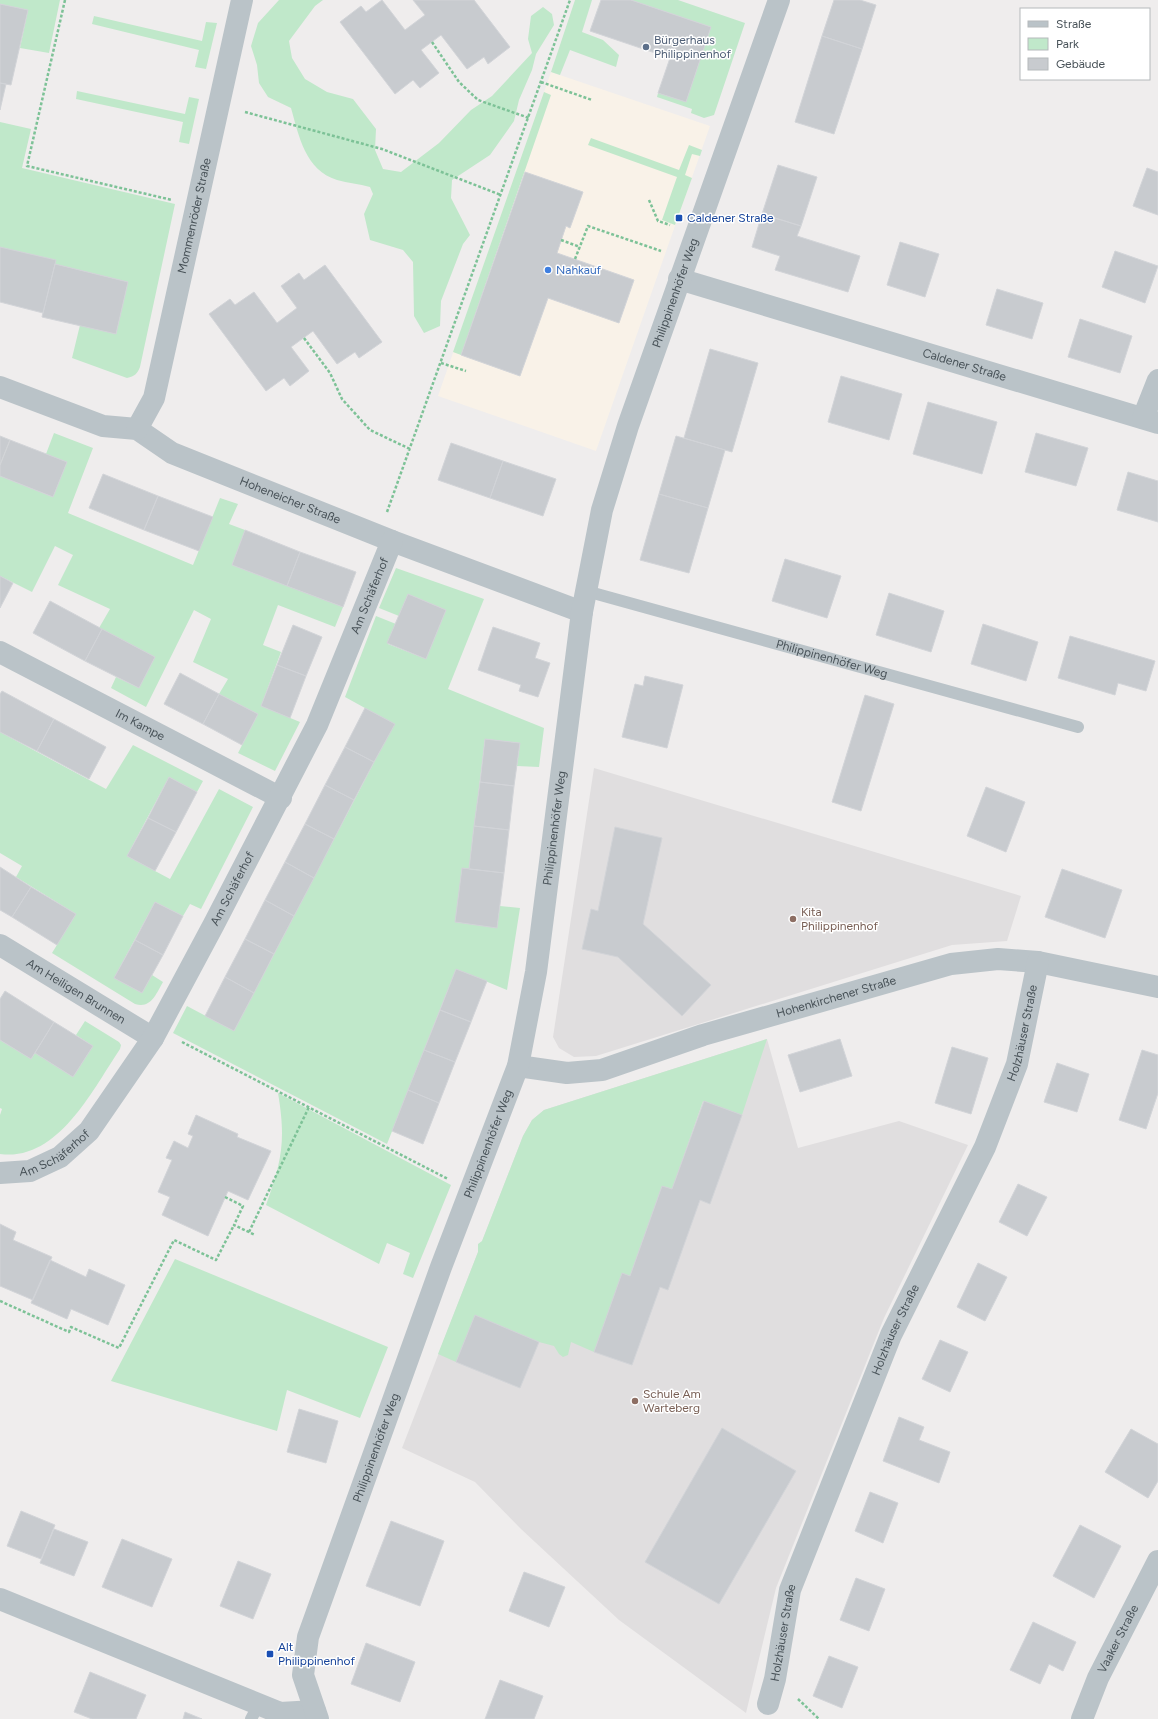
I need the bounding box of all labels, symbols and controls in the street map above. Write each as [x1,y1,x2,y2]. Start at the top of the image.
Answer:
legend [1020,8,1150,80]
text: Straße [1056,17,1092,31]
place label: Bürgerhaus Philippinenhof [654,33,731,61]
text: Park [1056,37,1079,51]
marker: Bürgerhaus Philippinenhof [641,42,651,52]
text: Gebäude [1056,57,1106,71]
street label: Mommenröder Straße [175,156,214,275]
place label: Caldener Straße [687,211,774,225]
marker: Caldener Straße [674,213,684,223]
street label: Philippinenhöfer Weg [649,236,701,349]
place label: Nahkauf [556,263,602,277]
marker: Nahkauf [543,265,553,275]
street label: Caldener Straße [921,346,1008,384]
street label: Hoheneicher Straße [238,474,343,527]
street label: Am Schäferhof [348,555,392,636]
street label: Philippinenhöfer Weg [774,637,889,681]
street label: Im Kampe [113,706,168,744]
street label: Philippinenhöfer Weg [540,770,569,886]
street label: Am Schäferhof [207,849,257,928]
place label: Kita Philippinenhof [801,905,878,933]
marker: Kita Philippinenhof [788,914,798,924]
street label: Am Heiligen Brunnen [24,956,128,1027]
street label: Hohenkirchener Straße [775,973,898,1021]
street label: Holzhäuser Straße [1004,983,1040,1083]
street label: Philippinenhöfer Weg [461,1087,515,1200]
street label: Am Schäferhof [19,1126,93,1179]
street label: Holzhäuser Straße [869,1282,922,1377]
place label: Schule Am Warteberg [643,1387,701,1415]
street label: Philippinenhöfer Weg [350,1391,402,1504]
marker: Schule Am Warteberg [630,1396,640,1406]
street label: Holzhäuser Straße [768,1581,799,1682]
street label: Vaaker Straße [1095,1602,1142,1675]
place label: Alt Philippinenhof [278,1640,355,1668]
marker: Alt Philippinenhof [265,1649,275,1659]

